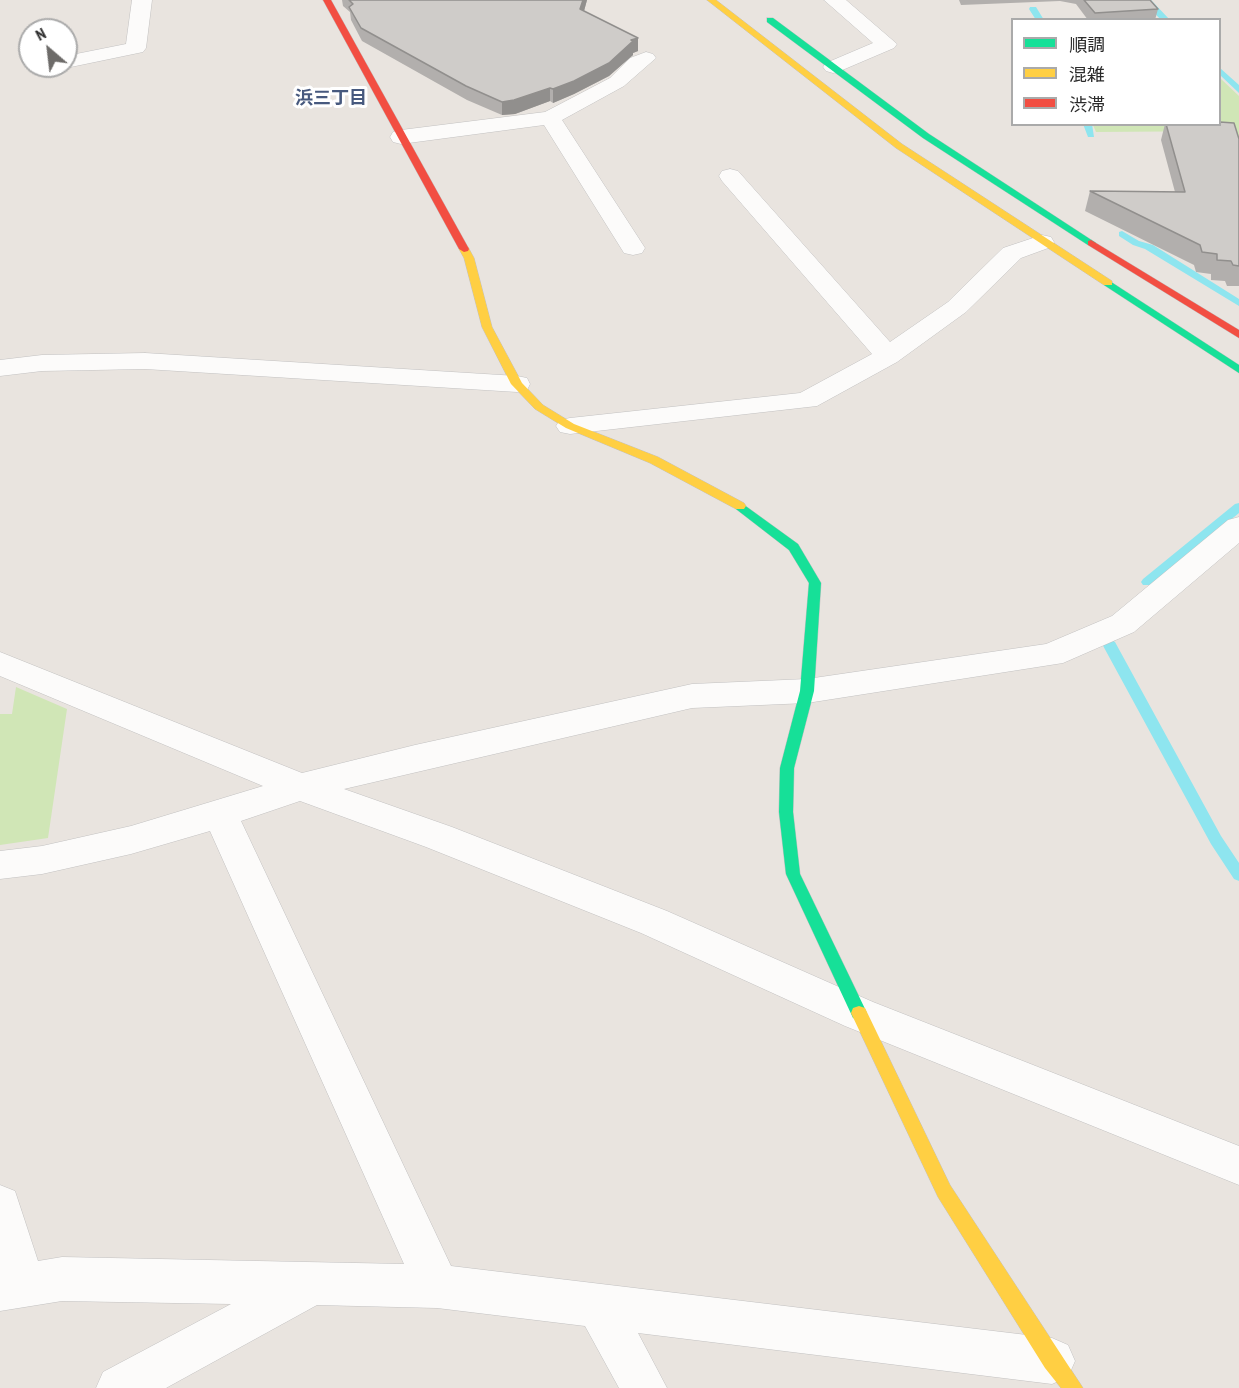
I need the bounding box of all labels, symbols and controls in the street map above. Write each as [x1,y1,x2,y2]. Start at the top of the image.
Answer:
north arrow [18,18,78,78]
legend [1011,18,1221,126]
text: N [32,23,49,45]
text: 順調 [1069,33,1105,56]
text: 混雑 [1069,63,1105,86]
district label: 浜三丁目 [295,88,367,110]
text: 渋滞 [1069,93,1105,116]

